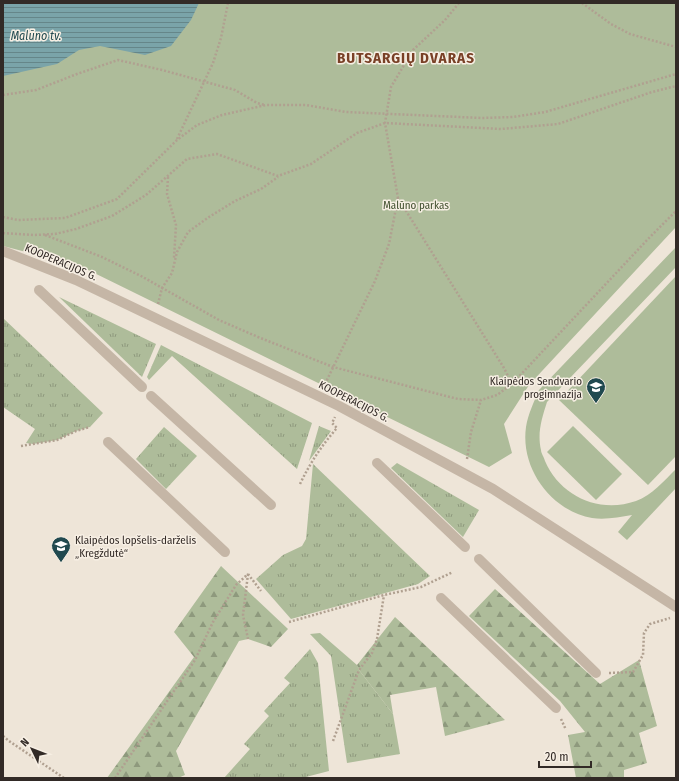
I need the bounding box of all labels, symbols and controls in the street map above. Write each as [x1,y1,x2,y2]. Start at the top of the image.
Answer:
water label: Malūno tv. [11,29,61,43]
district label: BUTSARGIŲ DVARAS [337,49,475,67]
park label: Malūno parkas [383,199,449,212]
street label: KOOPERACIJOS G. [23,241,99,284]
place label: Klaipėdos Sendvario progimnazija [490,375,582,401]
school or university icon: Klaipėdos Sendvario progimnazija [585,376,607,404]
street label: KOOPERACIJOS G. [316,378,391,425]
place label: Klaipėdos lopšelis-darželis „Kregždutė“ [75,534,196,560]
school or university icon: Klaipėdos lopšelis-darželis „Kregždutė“ [50,535,72,563]
north arrow [12,729,52,769]
text: N [18,736,32,749]
scale bar [539,743,591,769]
text: 20 m [545,750,569,764]

